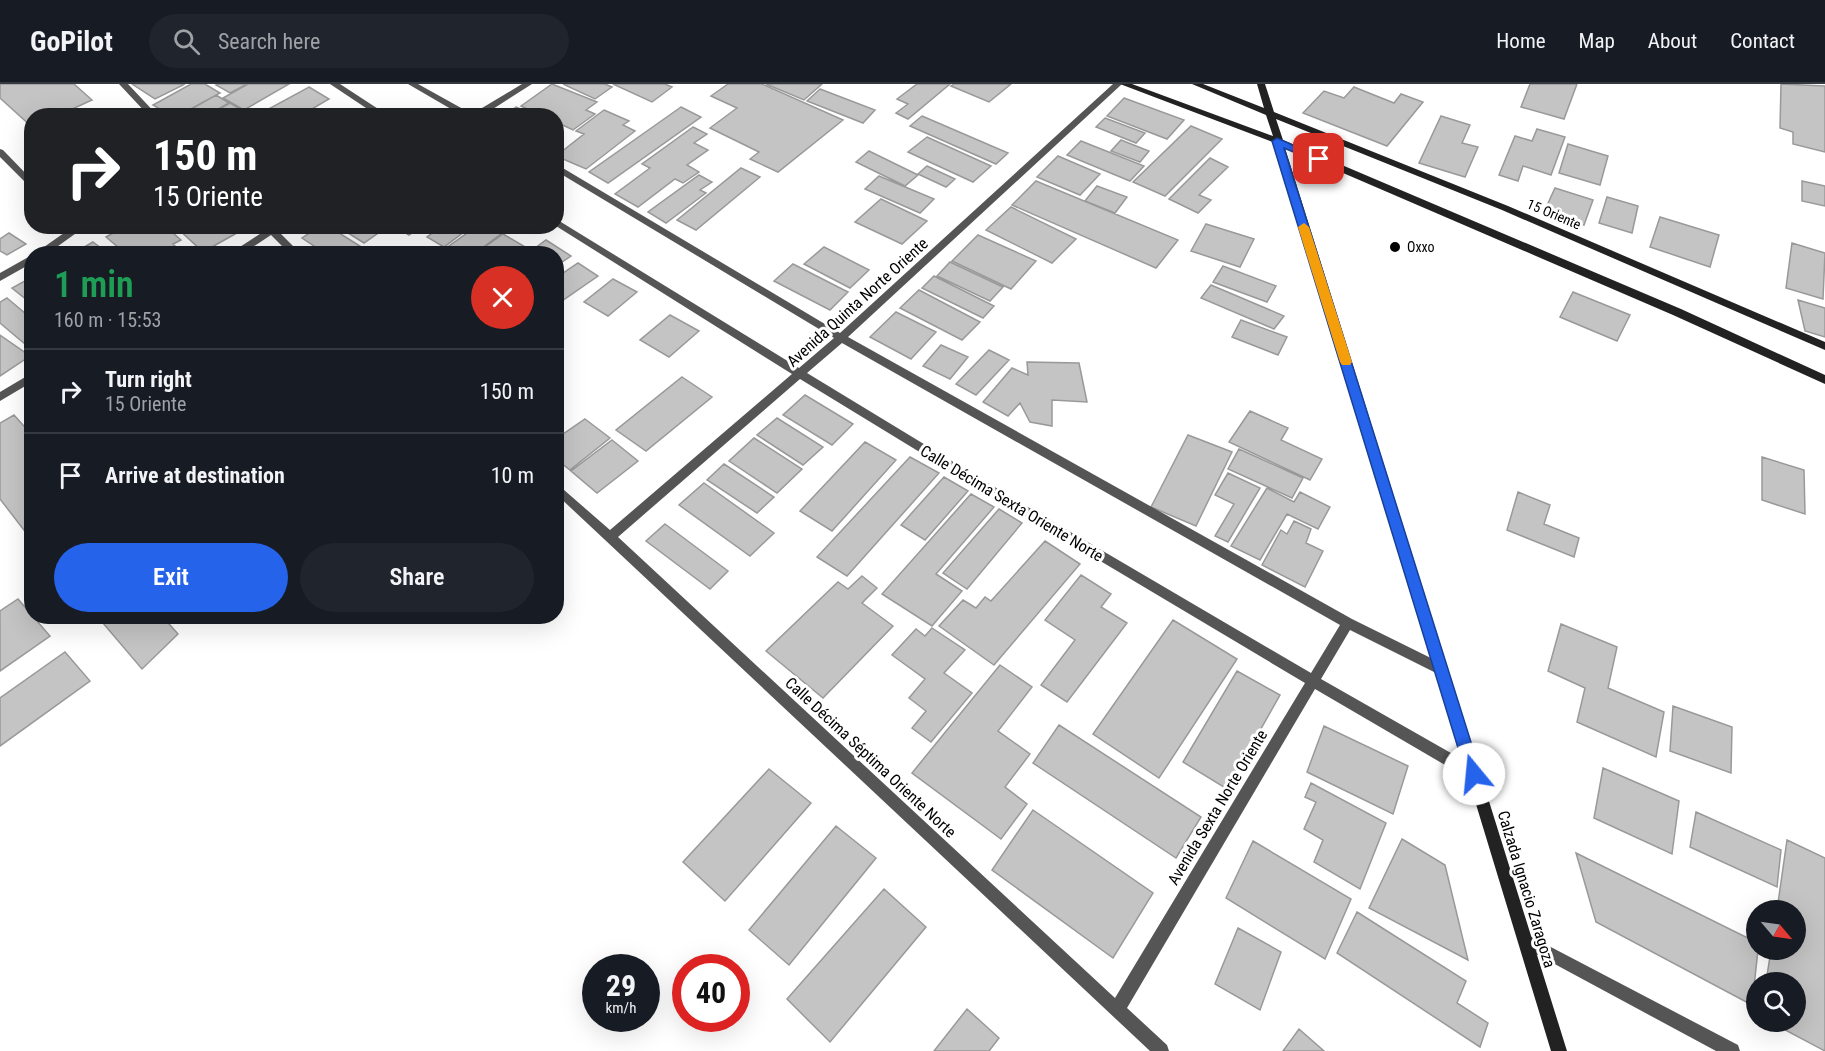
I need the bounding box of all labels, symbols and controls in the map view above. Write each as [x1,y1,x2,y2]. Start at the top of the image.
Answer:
search box [149,14,569,68]
text: GoPilot [30,25,113,58]
icon: search [170,25,203,58]
text: Search here [218,29,320,54]
text: Home [1496,29,1546,53]
text: Map [1579,29,1615,53]
text: About [1648,29,1697,53]
text: Contact [1730,29,1795,53]
text: 150 m [153,131,258,180]
icon: right [54,132,132,210]
pin [1293,133,1344,184]
icon: arrive [1302,142,1335,175]
text: 15 Oriente [153,181,263,213]
street label: 15 Oriente [1525,196,1584,233]
street label: Avenida Quinta Norte Oriente [783,234,932,371]
place label: Oxxo [1407,239,1435,255]
marker: Oxxo [1388,240,1402,254]
text: 1 min [54,264,134,306]
button: close [471,266,534,329]
text: 160 m · 15:53 [54,308,161,332]
text: Turn right [105,367,192,392]
icon: right [54,375,87,408]
text: 150 m [480,379,534,404]
text: 15 Oriente [105,392,186,416]
street label: Calle Décima Sexta Oriente Norte [917,441,1107,566]
icon: arrive [54,459,87,492]
text: Arrive at destination [105,463,285,488]
text: 10 m [491,463,534,488]
button: Exit [54,543,288,612]
button: Share [300,543,534,612]
street label: Calle Décima Séptima Oriente Norte [781,673,960,842]
street label: Avenida Sexta Norte Oriente [1164,726,1271,888]
position arrow [1442,742,1506,806]
street label: Calzada Ignacio Zaragoza [1494,808,1559,970]
north arrow [1746,900,1806,960]
map controls [1746,900,1806,1032]
speed limit sign: 40 [672,954,750,1032]
text: 29 [606,968,636,1003]
button: search [1746,972,1806,1032]
text: km/h [606,999,636,1017]

